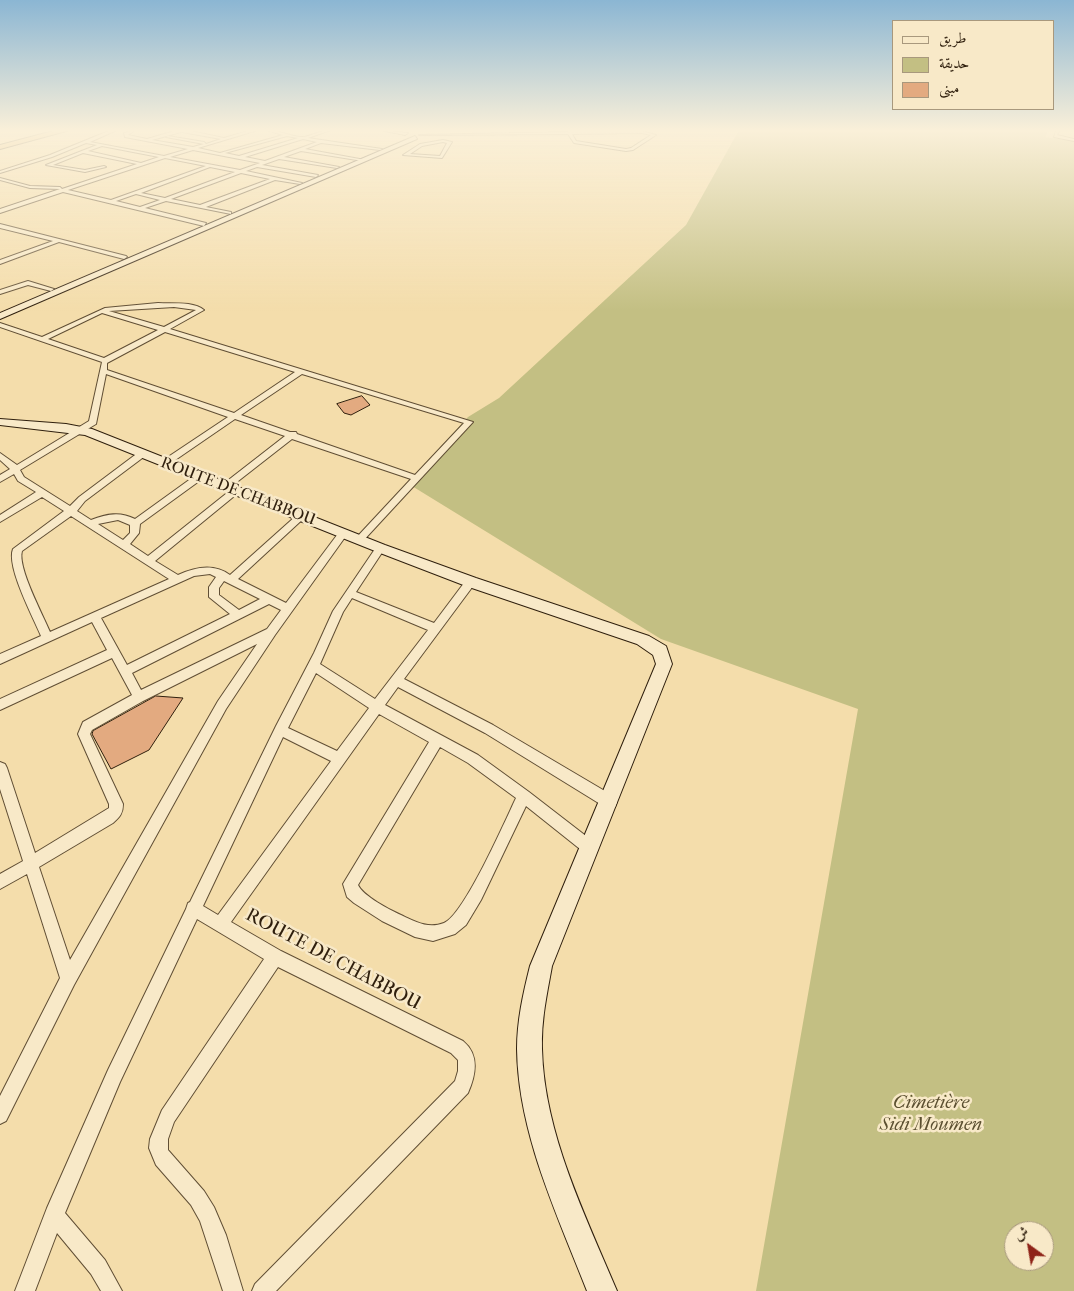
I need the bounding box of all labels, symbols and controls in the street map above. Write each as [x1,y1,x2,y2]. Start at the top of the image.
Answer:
legend [892,20,1054,110]
text: طريق [939,29,966,47]
text: حديقة [939,54,969,72]
text: مبنى [939,79,959,97]
street label: ROUTE DE CHABBOU [158,454,318,530]
street label: ROUTE DE CHABBOU [241,904,425,1016]
park label: Cimetière Sidi Moumen [880,1092,982,1136]
north arrow [1004,1221,1054,1271]
text: ش [1011,1223,1032,1245]

